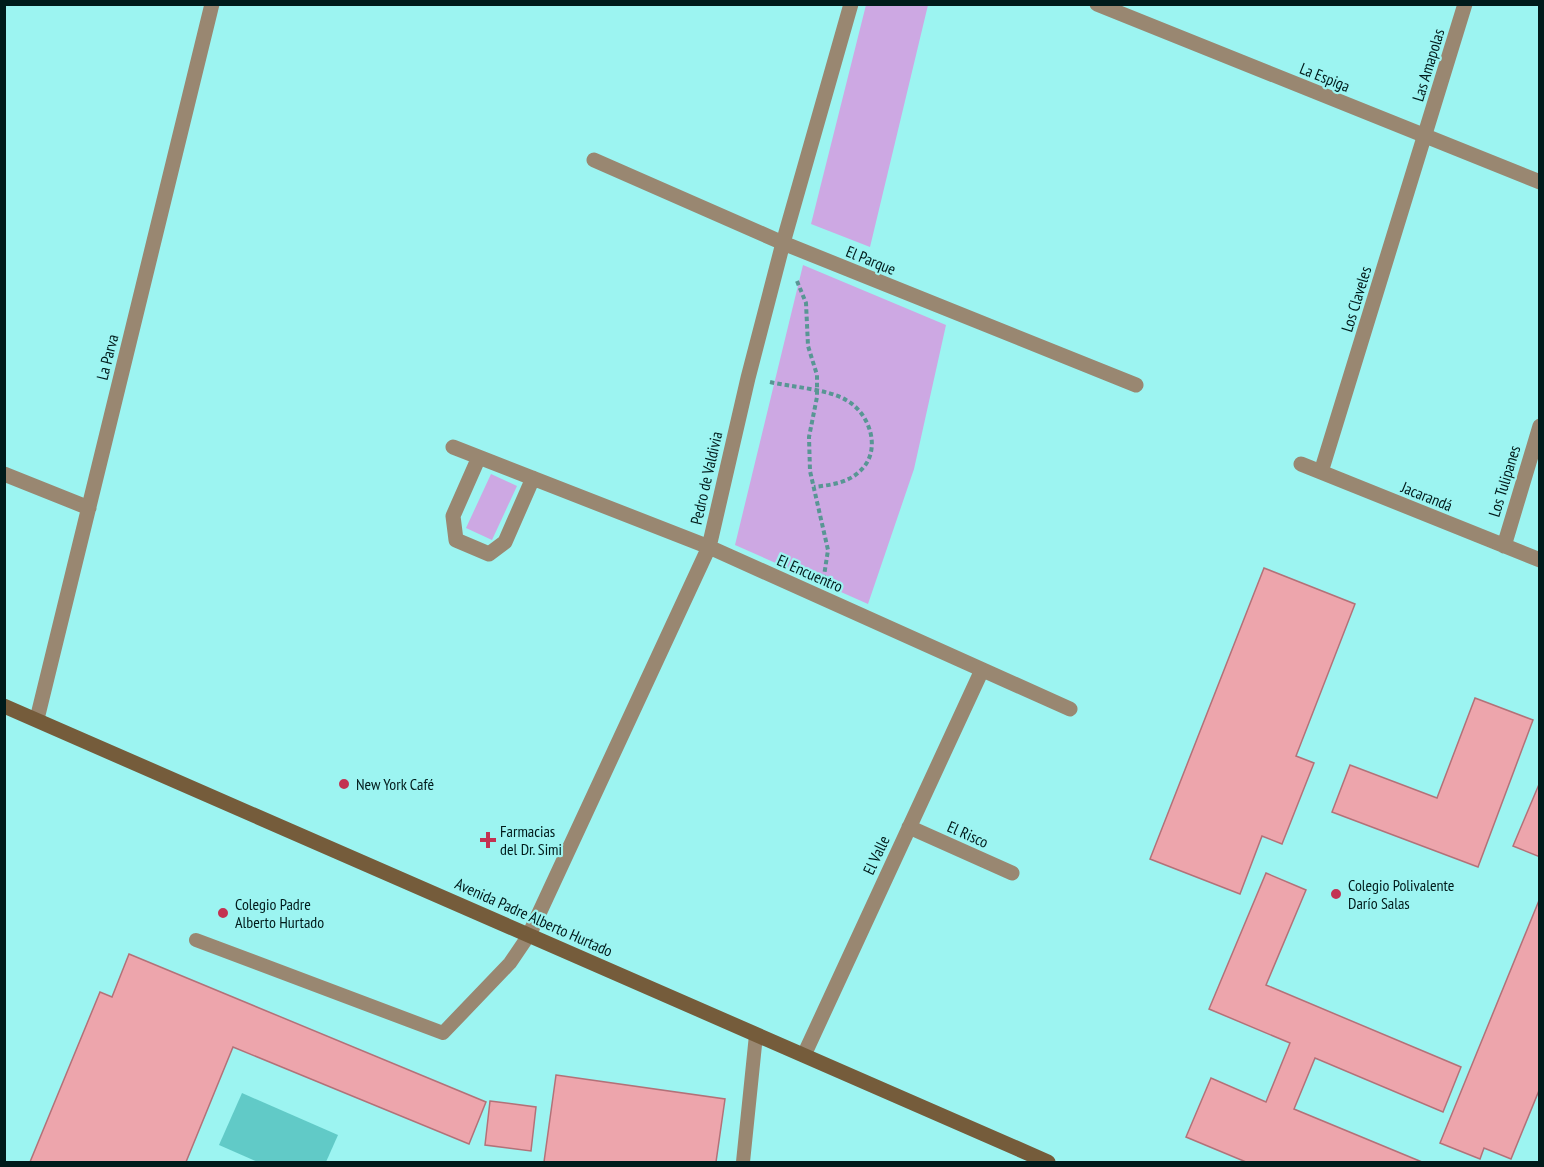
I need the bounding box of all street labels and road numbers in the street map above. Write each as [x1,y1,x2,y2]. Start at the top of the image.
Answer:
street label: Las Amapolas [1407,26,1449,104]
street label: La Espiga [1297,58,1353,96]
street label: El Parque [843,241,899,279]
street label: Los Claveles [1337,264,1375,334]
street label: La Parva [92,332,122,382]
street label: Pedro de Valdivia [686,430,726,526]
street label: Los Tulipanes [1484,443,1524,519]
street label: Jacarandá [1398,476,1456,515]
street label: El Encuentro [774,550,846,596]
street label: El Risco [944,816,992,852]
street label: El Valle [858,832,894,878]
street label: Avenida Padre Alberto Hurtado [452,873,616,961]

